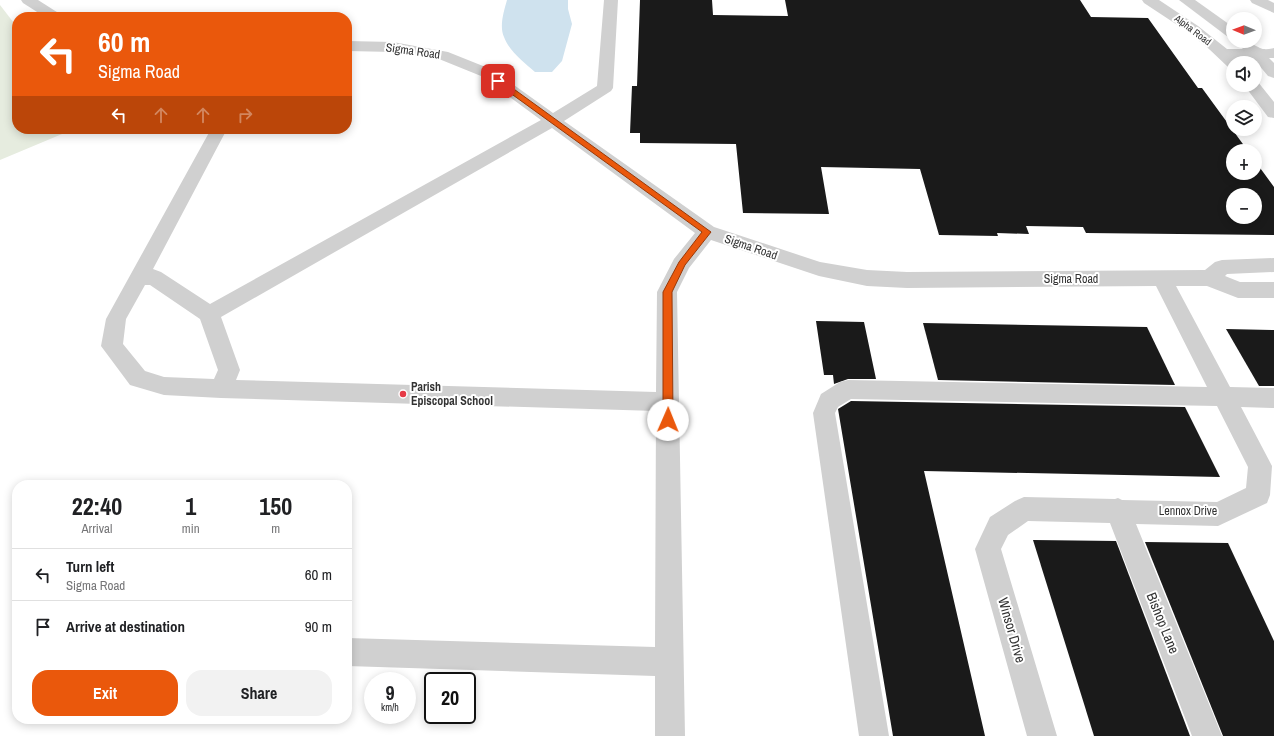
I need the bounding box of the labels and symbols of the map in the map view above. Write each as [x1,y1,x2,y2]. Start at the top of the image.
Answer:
street label: Alpha Road [1171,11,1214,48]
north arrow [1226,12,1262,48]
street label: Sigma Road [385,39,441,63]
pin [481,64,515,98]
street label: Sigma Road [723,231,779,263]
street label: Sigma Road [1044,271,1098,287]
place label: Parish Episcopal School [411,379,493,409]
marker: Parish Episcopal School [398,389,408,399]
position arrow [647,399,689,441]
street label: Lennox Drive [1159,503,1217,519]
street label: Bishop Lane [1143,590,1183,656]
street label: Winsor Drive [994,595,1030,665]
speed limit sign: 20 [424,672,476,724]

